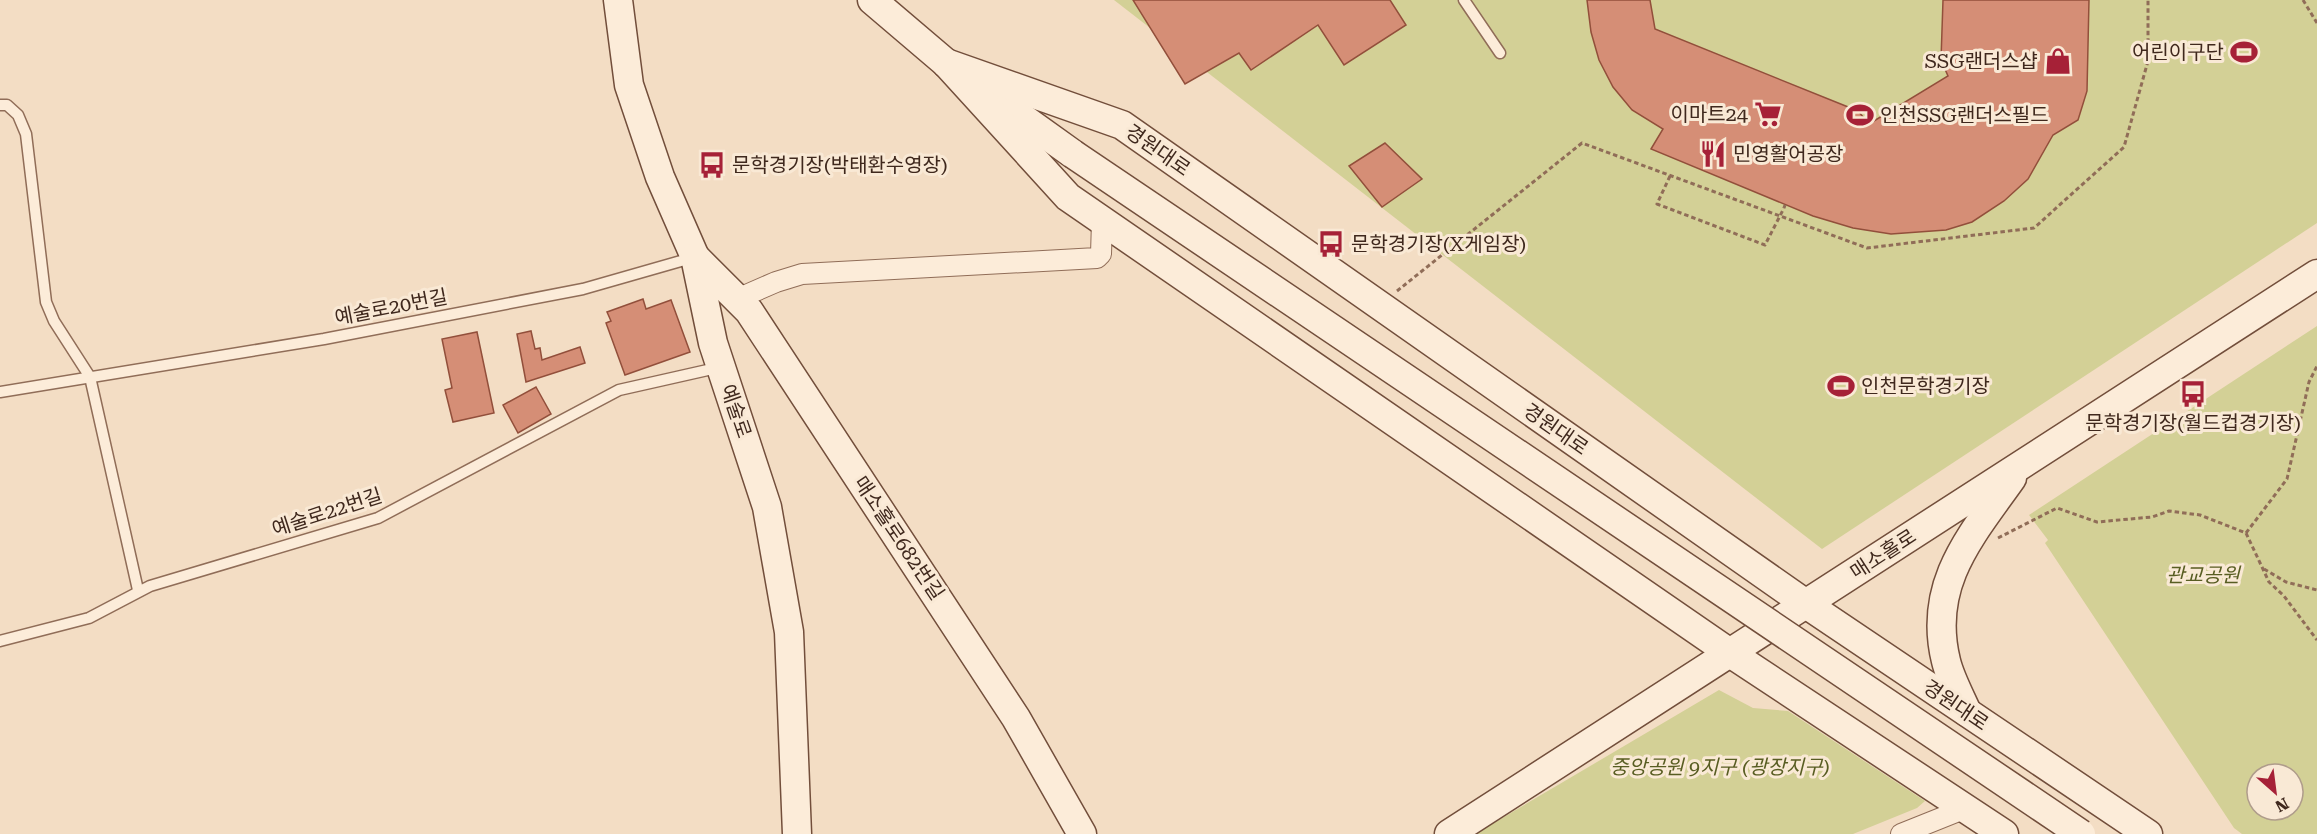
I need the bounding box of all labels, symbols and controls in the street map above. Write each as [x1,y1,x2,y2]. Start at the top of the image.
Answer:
sports icon: 어린이구단 [2229,37,2259,67]
place label: 어린이구단 [2132,40,2224,64]
shop icon: SSG랜더스샵 [2043,46,2073,76]
place label: SSG랜더스샵 [1925,49,2038,73]
supermarket icon: 이마트24 [1753,99,1783,129]
sports icon: 인천SSG랜더스필드 [1845,100,1875,130]
place label: 이마트24 [1670,102,1749,126]
place label: 인천SSG랜더스필드 [1880,103,2049,127]
street label: 경원대로 [1121,119,1195,181]
restaurant icon: 민영활어공장 [1698,139,1728,169]
place label: 민영활어공장 [1733,142,1843,166]
bus stop icon: 문학경기장(박태환수영장) [697,150,727,180]
place label: 문학경기장(박태환수영장) [732,153,947,177]
bus stop icon: 문학경기장(X게임장) [1316,229,1346,259]
place label: 문학경기장(X게임장) [1351,232,1526,256]
street label: 예술로20번길 [333,284,449,330]
sports icon: 인천문학경기장 [1826,371,1856,401]
place label: 인천문학경기장 [1861,374,1990,398]
bus stop icon: 문학경기장(월드컵경기장) [2178,379,2208,409]
street label: 예술로 [716,381,756,441]
street label: 경원대로 [1519,398,1593,460]
place label: 문학경기장(월드컵경기장) [2085,411,2301,435]
street label: 매소홀로682번길 [849,472,949,604]
street label: 예술로22번길 [269,483,385,541]
street label: 매소홀로 [1846,524,1920,584]
park label: 관교공원 [2166,563,2241,587]
street label: 경원대로 [1919,674,1993,736]
park label: 중앙공원 9지구 (광장지구) [1610,755,1830,779]
north arrow [2245,762,2305,822]
text: N [2272,794,2292,816]

